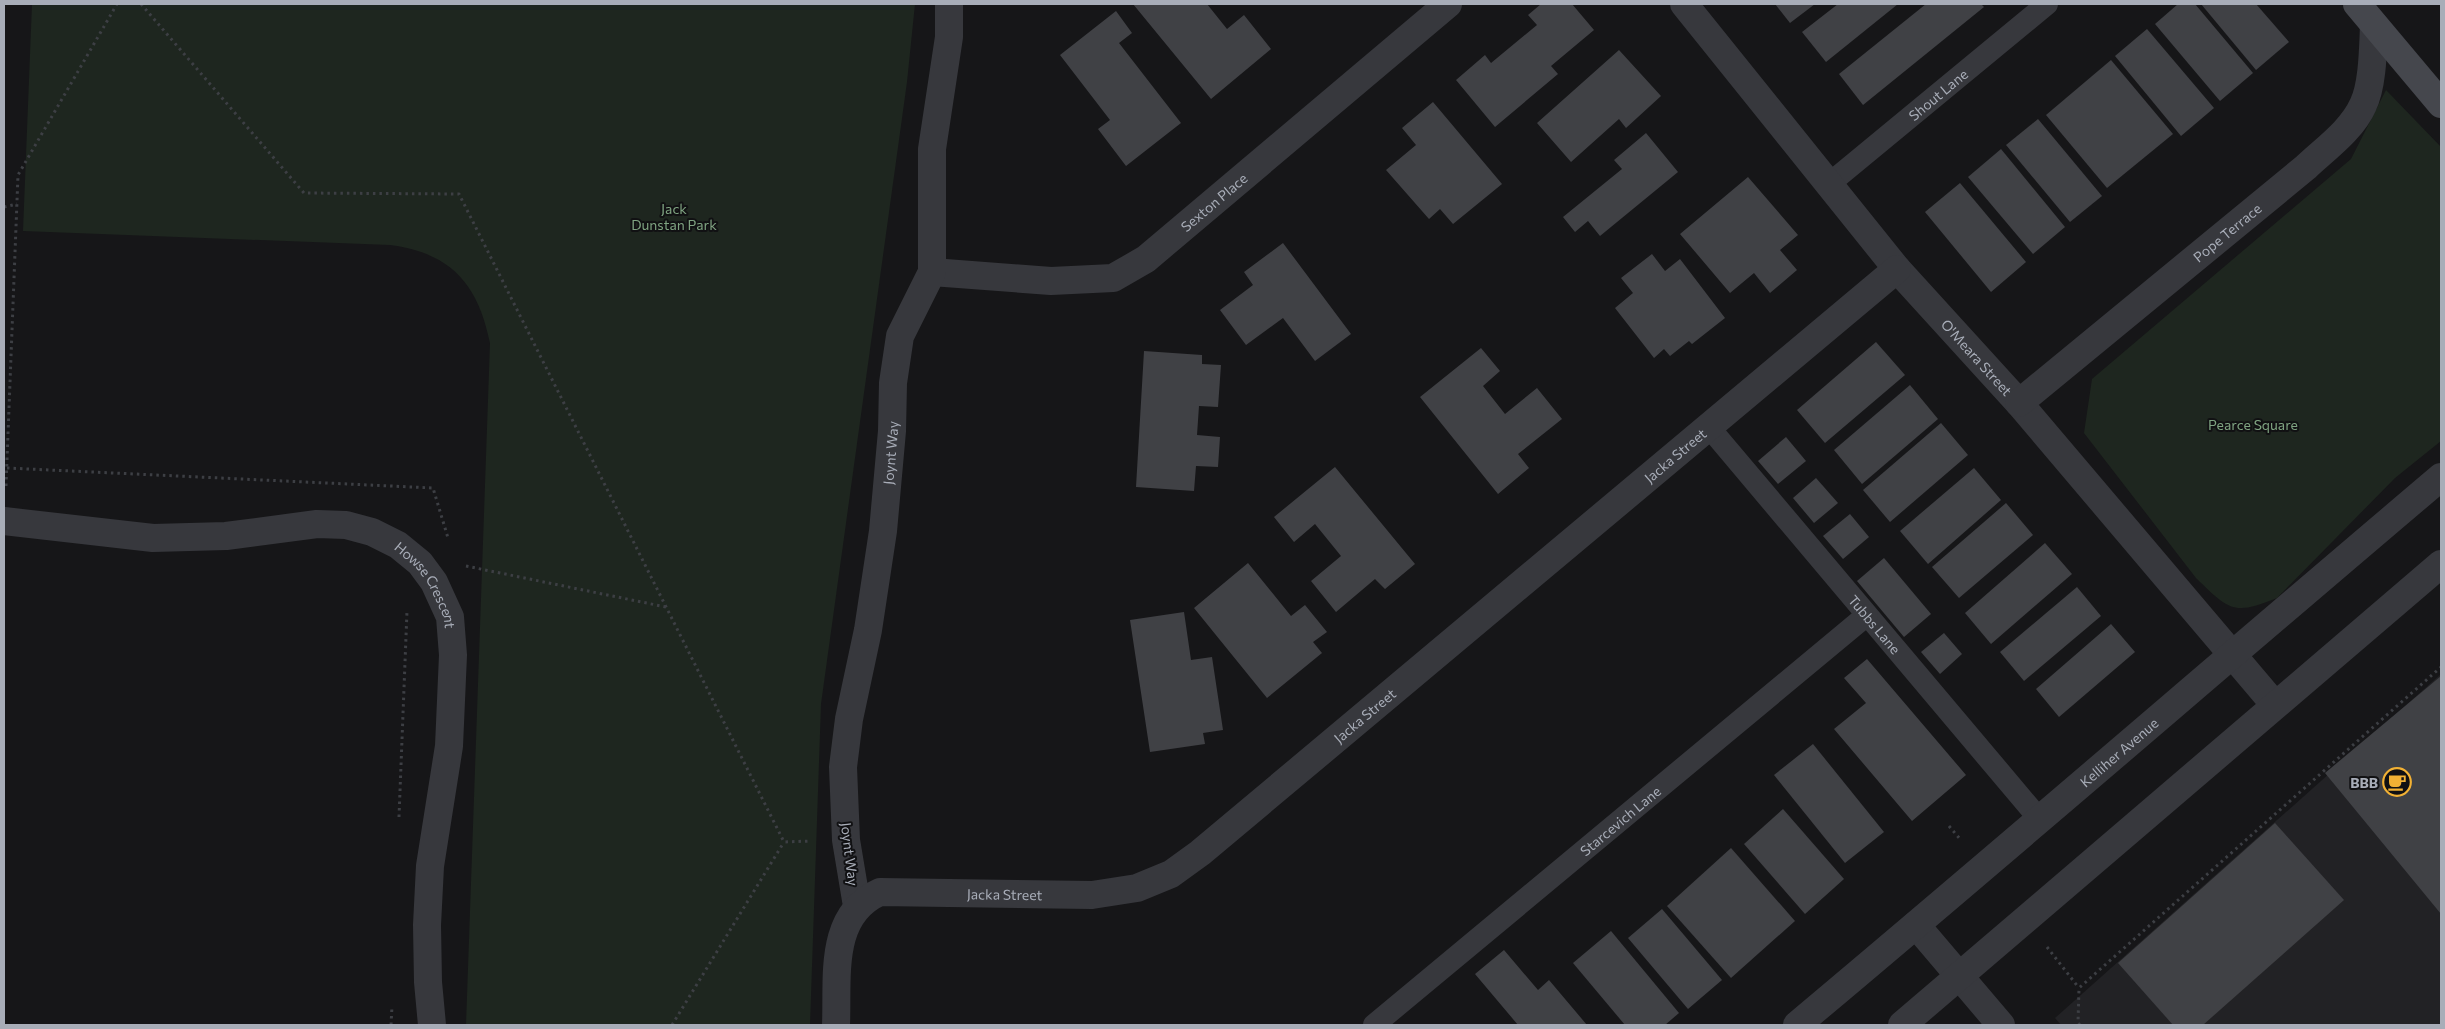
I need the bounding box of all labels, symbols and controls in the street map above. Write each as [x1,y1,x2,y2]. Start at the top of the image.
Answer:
street label: Shout Lane [1905,65,1971,124]
street label: Sexton Place [1177,169,1250,235]
street label: Pope Terrace [2189,199,2264,265]
park label: Jack Dunstan Park [631,200,717,233]
street label: O'Meara Street [1938,315,2016,399]
park label: Pearce Square [2208,416,2298,433]
street label: Joynt Way [879,421,901,485]
street label: Jacka Street [1640,424,1709,486]
street label: Howse Crescent [392,538,459,629]
street label: Tubbs Lane [1845,591,1905,657]
street label: Jacka Street [1330,684,1399,746]
street label: Kelliher Avenue [2076,714,2161,790]
cafe icon: BBB [2382,767,2412,797]
place label: BBB [2350,774,2378,791]
street label: Starcevich Lane [1576,782,1664,859]
street label: Joynt Way [838,821,862,887]
street label: Jacka Street [967,885,1043,903]

